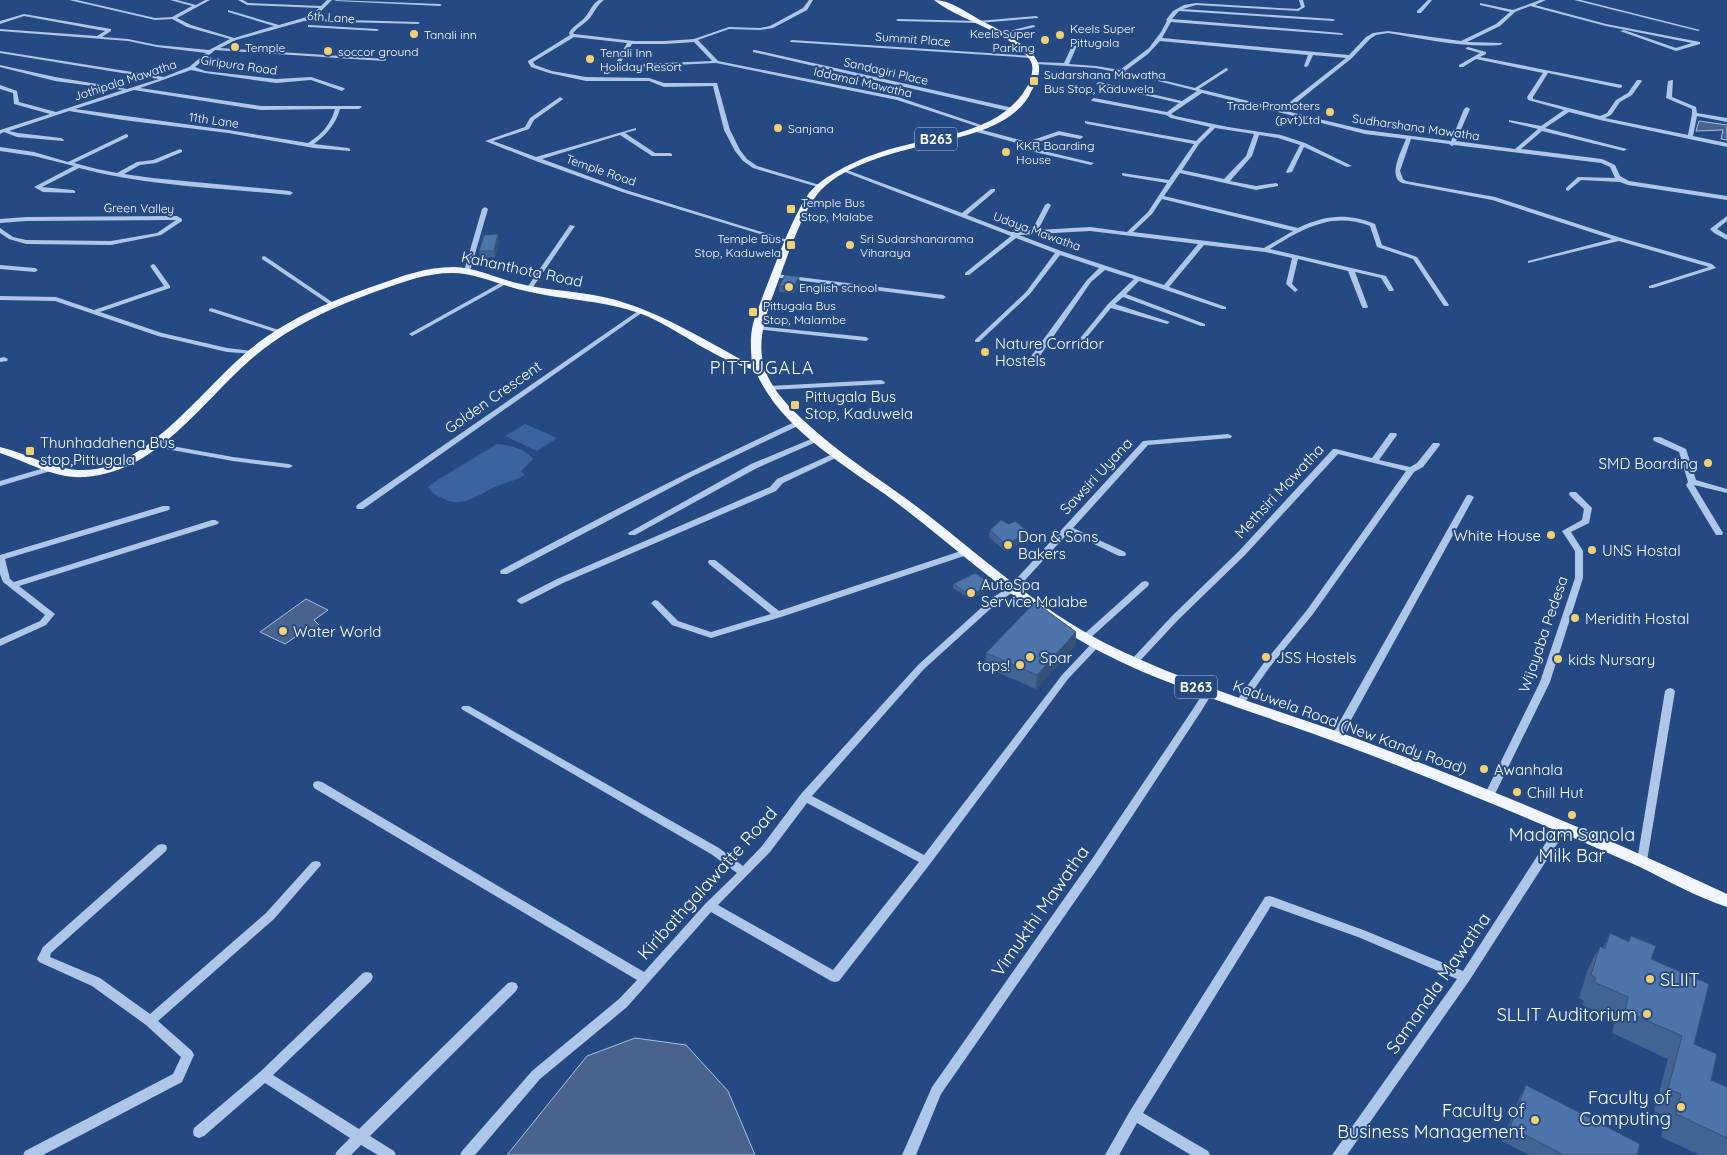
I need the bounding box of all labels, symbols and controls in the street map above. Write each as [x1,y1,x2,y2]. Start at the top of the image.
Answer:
street label: 6th Lane [307,8,356,26]
place label: Keels Super Pittugala [1070,21,1136,50]
place label: Keels Super Parking [970,26,1035,55]
place label: Tanali inn [424,27,477,42]
marker: Tanali inn [408,28,420,40]
street label: Summit Place [875,29,951,49]
marker: Keels Super Pittugala [1054,29,1066,41]
marker: Keels Super Parking [1039,34,1051,46]
place label: Temple [245,40,285,55]
marker: Temple [229,41,241,53]
place label: soccor ground [338,44,419,59]
marker: soccor ground [322,45,334,57]
place label: Tenali Inn Holiday Resort [600,45,682,74]
street label: Giripura Road [200,52,278,78]
marker: Tenali Inn Holiday Resort [584,53,596,65]
street label: Sandagiri Place [842,54,930,88]
street label: Jothipala Mawatha [72,56,178,104]
street label: Iddamal Mawatha [812,63,914,101]
place label: Sudarshana Mawatha Bus Stop, Kaduwela [1044,67,1166,96]
marker: Sudarshana Mawatha Bus Stop, Kaduwela [1028,75,1040,87]
place label: Trade Promoters (pvt)Ltd [1226,98,1320,127]
marker: Trade Promoters (pvt)Ltd [1324,106,1336,118]
street label: 11th Lane [188,109,240,131]
street label: Sudharshana Mawatha [1351,111,1481,143]
place label: Sanjana [788,121,834,136]
marker: Sanjana [772,122,784,134]
road number: B263 [915,128,957,150]
place label: KKR Boarding House [1016,138,1094,167]
marker: KKR Boarding House [1000,146,1012,158]
street label: Temple Road [564,151,638,189]
place label: Temple Bus Stop, Malabe [801,195,873,224]
street label: Green Valley [104,200,174,216]
marker: Temple Bus Stop, Malabe [785,203,797,215]
street label: Udaya Mawatha [991,208,1083,254]
place label: Temple Bus Stop, Kaduwela [695,231,781,260]
place label: Sri Sudarshanarama Viharaya [860,231,974,260]
marker: Temple Bus Stop, Kaduwela [785,239,797,251]
marker: Sri Sudarshanarama Viharaya [844,239,856,251]
street label: Kahanthota Road [460,247,584,291]
place label: English school [799,280,877,295]
marker: English school [783,281,795,293]
place label: Pittugala Bus Stop, Malambe [763,298,846,327]
marker: Pittugala Bus Stop, Malambe [747,306,759,318]
place label: Nature Corridor Hostels [995,334,1104,370]
marker: Nature Corridor Hostels [979,346,991,358]
district label: PITTUGALA [710,356,814,379]
street label: Golden Crescent [441,357,545,437]
place label: Pittugala Bus Stop, Kaduwela [805,387,913,423]
marker: Pittugala Bus Stop, Kaduwela [789,399,801,411]
place label: Thunhadahena Bus stop,Pittugala [40,433,175,469]
street label: Sawsiri Uyana [1056,434,1136,518]
street label: Methsiri Mawatha [1230,440,1328,542]
marker: Thunhadahena Bus stop,Pittugala [24,445,36,457]
place label: SMD Boarding [1599,454,1698,473]
marker: SMD Boarding [1702,457,1714,469]
place label: White House [1453,526,1541,545]
place label: Don & Sons Bakers [1018,527,1098,563]
marker: White House [1545,529,1557,541]
marker: Don & Sons Bakers [1002,539,1014,551]
place label: UNS Hostal [1602,541,1681,560]
marker: UNS Hostal [1586,544,1598,556]
street label: Wijayaba Pedesa [1514,573,1572,695]
place label: AutoSpa Service Malabe [981,575,1088,611]
marker: AutoSpa Service Malabe [965,587,977,599]
place label: Meridith Hostal [1585,609,1689,628]
marker: Meridith Hostal [1569,612,1581,624]
place label: Water World [293,622,381,641]
marker: Water World [277,625,289,637]
place label: Spar [1040,648,1073,667]
place label: JSS Hostels [1276,648,1356,667]
place label: kids Nursary [1568,650,1655,669]
marker: Spar [1024,651,1036,663]
marker: JSS Hostels [1260,651,1272,663]
marker: kids Nursary [1552,653,1564,665]
place label: tops! [977,656,1010,675]
marker: tops! [1014,659,1026,671]
road number: B263 [1175,676,1217,699]
street label: Kaduwela Road (New Kandy Road) [1230,676,1470,778]
place label: Awanhala [1494,760,1563,779]
marker: Awanhala [1478,763,1490,775]
place label: Chill Hut [1527,783,1584,802]
marker: Chill Hut [1511,786,1523,798]
street label: Kiribathgalawatte Road [632,802,782,964]
marker: Madam Sanola Milk Bar [1566,809,1578,821]
place label: Madam Sanola Milk Bar [1509,823,1635,867]
street label: Vimukthi Mawatha [986,841,1094,981]
street label: Samanala Mawatha [1381,908,1495,1058]
place label: SLIIT [1660,968,1700,991]
marker: SLIIT [1644,973,1656,985]
place label: SLLIT Auditorium [1497,1003,1637,1026]
marker: SLLIT Auditorium [1641,1008,1653,1020]
place label: Faculty of Computing [1579,1086,1672,1130]
place label: Faculty of Business Management [1337,1099,1526,1143]
marker: Faculty of Computing [1675,1101,1687,1113]
marker: Faculty of Business Management [1529,1114,1541,1126]

